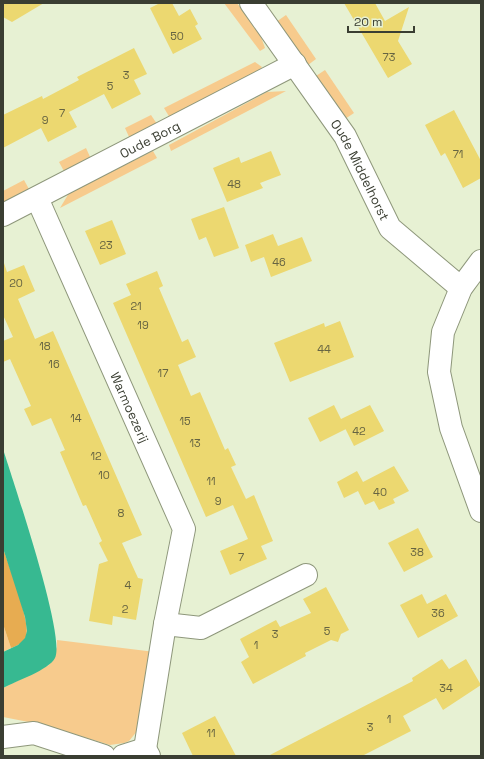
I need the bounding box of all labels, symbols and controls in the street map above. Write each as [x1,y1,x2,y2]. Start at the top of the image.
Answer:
scale bar [348,8,414,34]
text: 20 m [354,14,382,30]
house number: 50 [170,29,184,43]
house number: 73 [383,50,396,64]
house number: 3 [123,68,130,82]
house number: 5 [107,79,114,93]
house number: 7 [59,106,65,120]
house number: 9 [42,113,49,127]
street label: Oude Middelhorst [327,116,393,223]
street label: Oude Borg [117,117,183,162]
house number: 71 [453,147,463,161]
house number: 48 [227,177,241,191]
house number: 23 [99,238,113,252]
house number: 46 [272,255,286,269]
house number: 20 [9,276,23,290]
house number: 21 [130,299,142,313]
house number: 19 [137,318,149,332]
house number: 18 [39,339,51,353]
house number: 44 [317,342,331,356]
house number: 16 [48,357,60,371]
house number: 17 [158,366,168,380]
street label: Warmoezerij [106,369,153,446]
house number: 14 [70,411,82,425]
house number: 15 [179,414,191,428]
house number: 42 [352,424,366,438]
house number: 13 [189,436,201,450]
house number: 12 [90,449,102,463]
house number: 10 [98,468,110,482]
house number: 11 [206,474,216,488]
house number: 40 [373,485,387,499]
house number: 9 [215,494,222,508]
house number: 8 [118,506,125,520]
house number: 38 [410,545,424,559]
house number: 7 [238,550,244,564]
house number: 4 [125,578,132,592]
house number: 2 [122,602,129,616]
house number: 36 [431,606,445,620]
house number: 5 [324,624,331,638]
house number: 3 [272,627,279,641]
house number: 1 [254,638,258,652]
house number: 34 [439,681,453,695]
house number: 1 [387,712,391,726]
house number: 3 [367,720,374,734]
house number: 11 [206,726,216,740]

